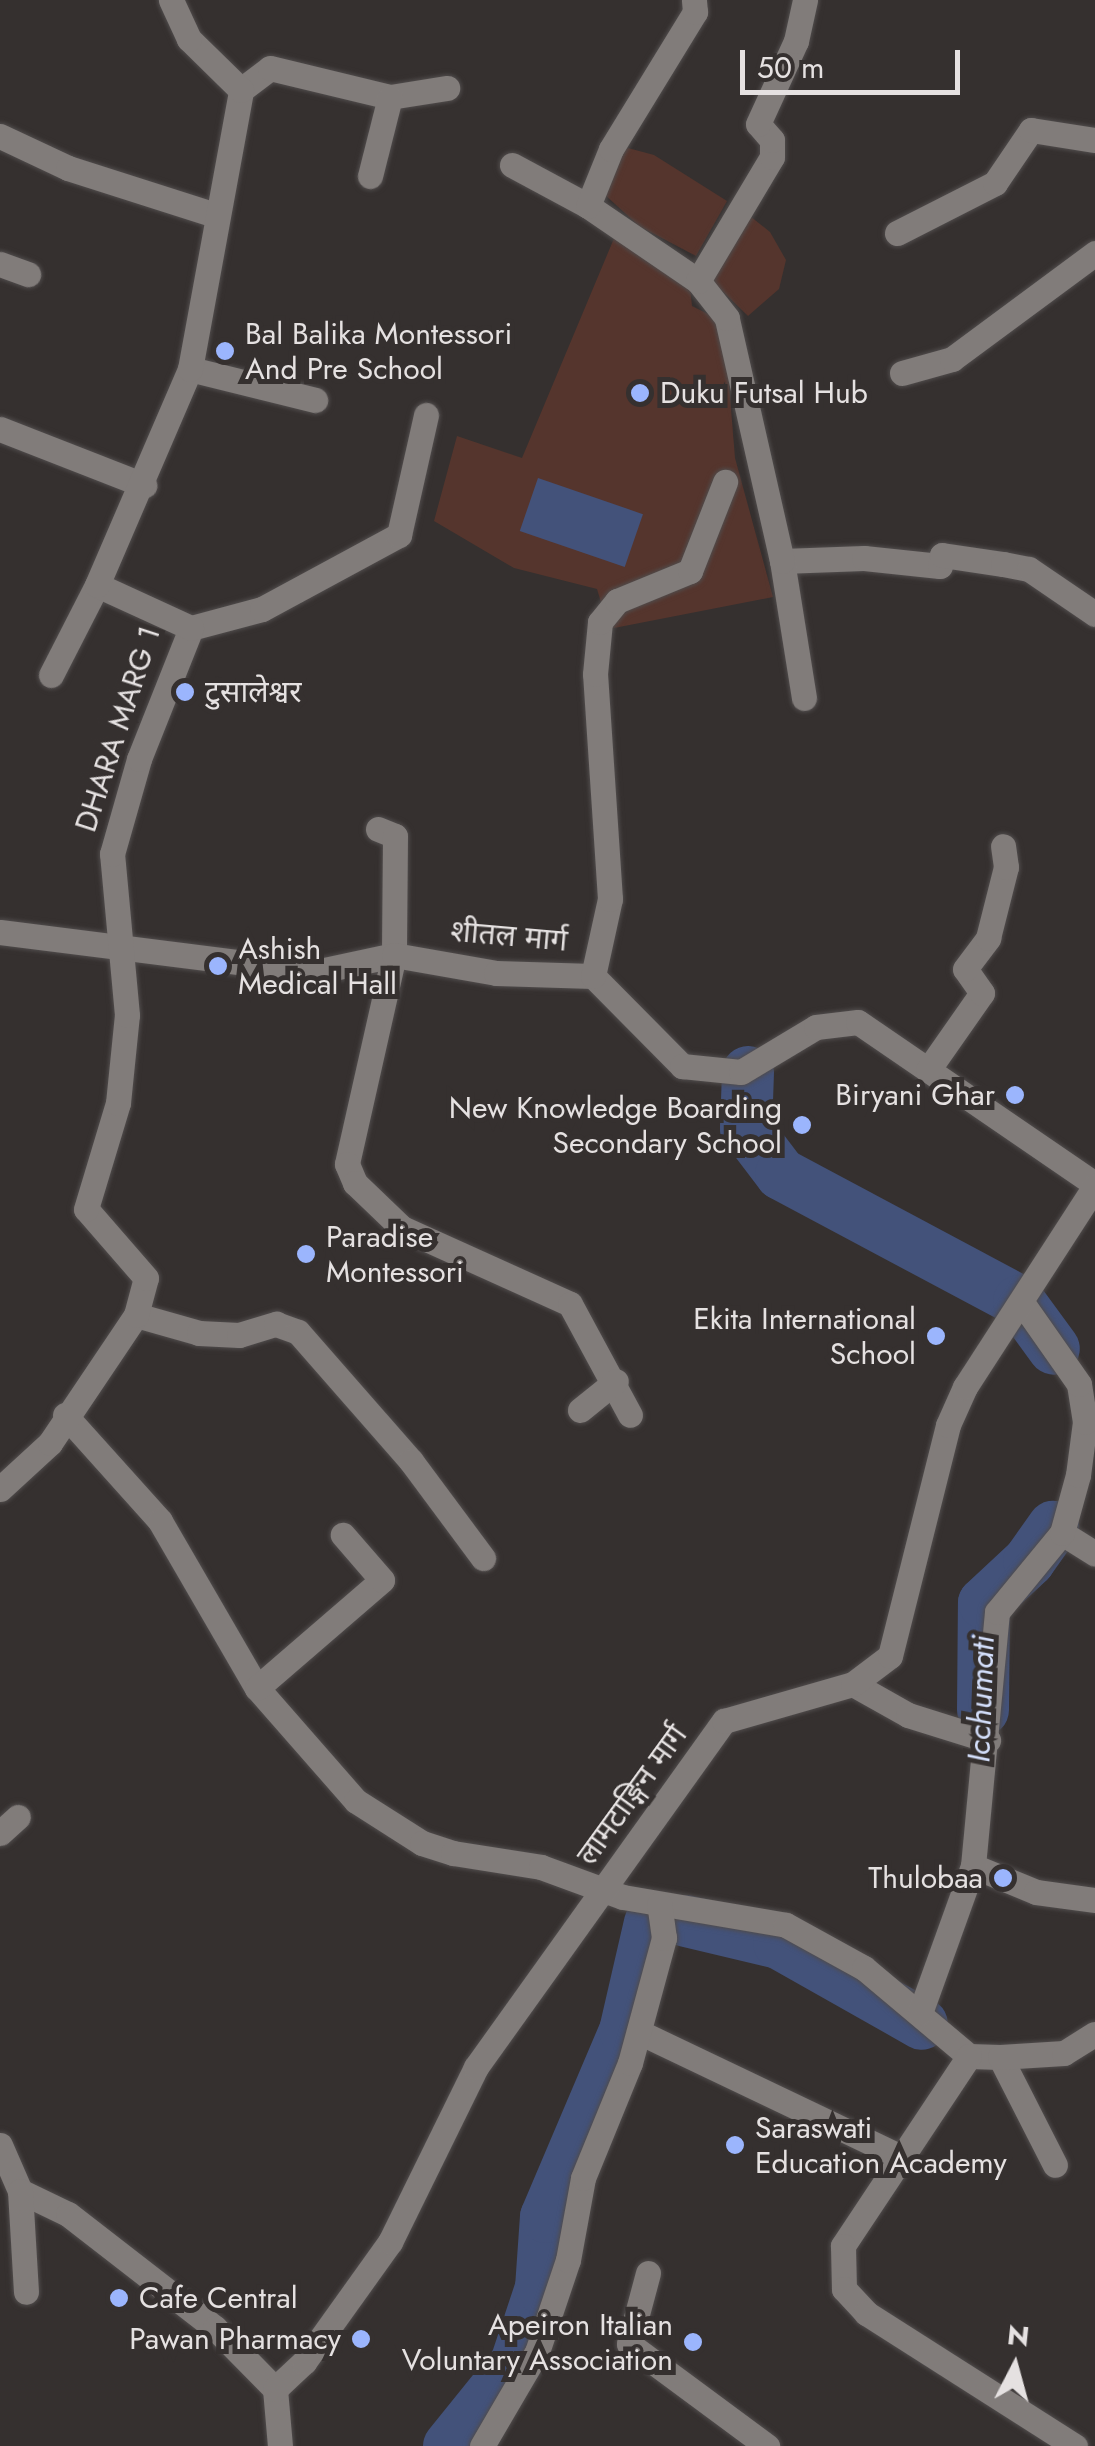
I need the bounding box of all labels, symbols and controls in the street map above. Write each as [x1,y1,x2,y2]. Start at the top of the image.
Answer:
scale bar [745,30,965,92]
text: 50 m [757,46,824,89]
place label: Bal Balika Montessori And Pre School [245,316,512,386]
marker: Bal Balika Montessori And Pre School [214,340,236,362]
place label: Duku Futsal Hub [660,375,868,411]
marker: Duku Futsal Hub [629,382,651,404]
street label: DHARA MARG 1 [68,622,168,836]
place label: टुसालेश्वर [205,674,301,710]
marker: टुसालेश्वर [174,681,196,703]
street label: शीतल मार्ग [449,913,569,959]
place label: Ashish Medical Hall [238,931,397,1002]
marker: Ashish Medical Hall [207,955,229,977]
place label: Biryani Ghar [835,1077,995,1113]
marker: Biryani Ghar [1004,1084,1026,1106]
place label: New Knowledge Boarding Secondary School [449,1090,782,1160]
marker: New Knowledge Boarding Secondary School [791,1114,813,1136]
place label: Paradise Montessori [326,1219,464,1290]
marker: Paradise Montessori [295,1243,317,1265]
place label: Ekita International School [693,1301,916,1372]
marker: Ekita International School [925,1325,947,1347]
water label: Icchumati [960,1635,1002,1763]
street label: लामटाङ्गिन मार्ग [569,1718,695,1872]
place label: Thulobaa [868,1860,983,1896]
marker: Thulobaa [992,1867,1014,1889]
place label: Saraswati Education Academy [755,2110,1007,2180]
marker: Saraswati Education Academy [724,2134,746,2156]
place label: Cafe Central [139,2280,298,2316]
marker: Cafe Central [108,2287,130,2309]
place label: Apeiron Italian Voluntary Association [402,2307,673,2378]
text: N [1005,2314,1031,2357]
north arrow [965,2316,1065,2416]
place label: Pawan Pharmacy [129,2321,341,2357]
marker: Pawan Pharmacy [350,2328,372,2350]
marker: Apeiron Italian Voluntary Association [682,2331,704,2353]

